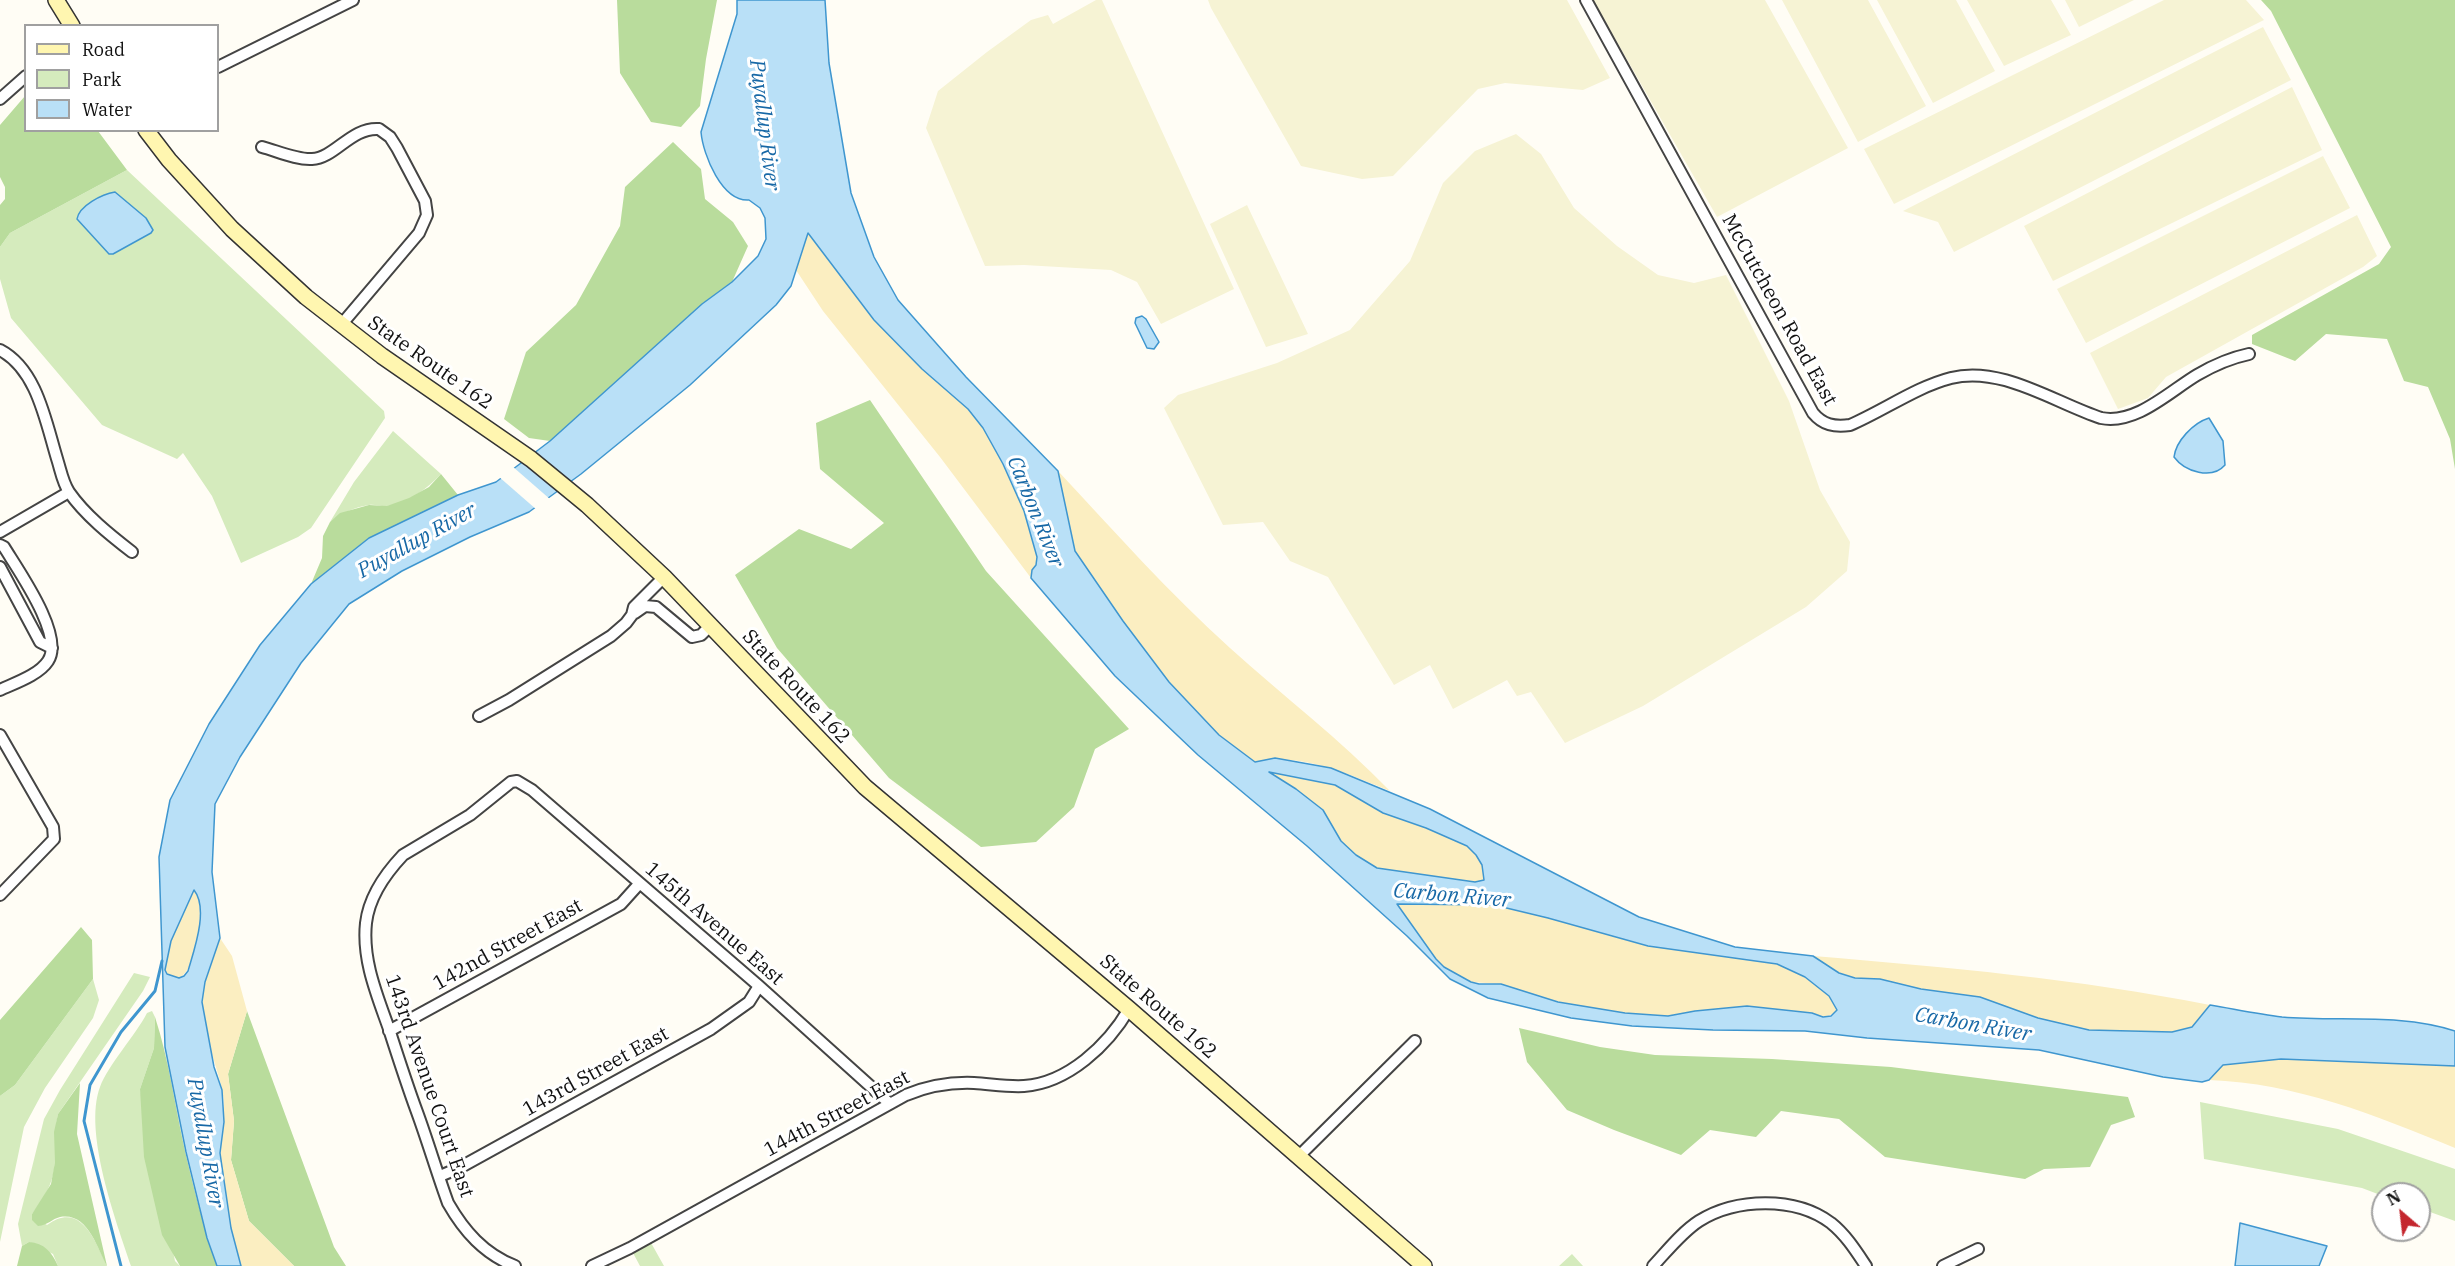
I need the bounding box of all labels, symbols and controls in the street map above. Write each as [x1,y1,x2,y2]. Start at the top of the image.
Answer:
legend [24,24,219,132]
text: Road [82,38,125,61]
water label: Puyallup River [743,58,785,192]
text: Park [82,68,121,91]
text: Water [82,98,132,121]
street label: McCutcheon Road East [1716,210,1842,410]
street label: State Route 162 [363,311,497,415]
water label: Carbon River [1001,453,1069,571]
water label: Puyallup River [353,498,481,584]
street label: State Route 162 [737,625,855,749]
street label: 145th Avenue East [640,857,788,991]
water label: Carbon River [1392,878,1512,914]
street label: 142nd Street East [429,894,587,996]
street label: State Route 162 [1095,950,1221,1064]
street label: 143rd Avenue Court East [380,971,478,1201]
water label: Carbon River [1913,1002,2033,1048]
street label: 143rd Street East [519,1022,673,1122]
street label: 144th Street East [760,1066,914,1162]
water label: Puyallup River [181,1076,229,1210]
north arrow [2371,1182,2431,1242]
text: N [2383,1186,2404,1210]

